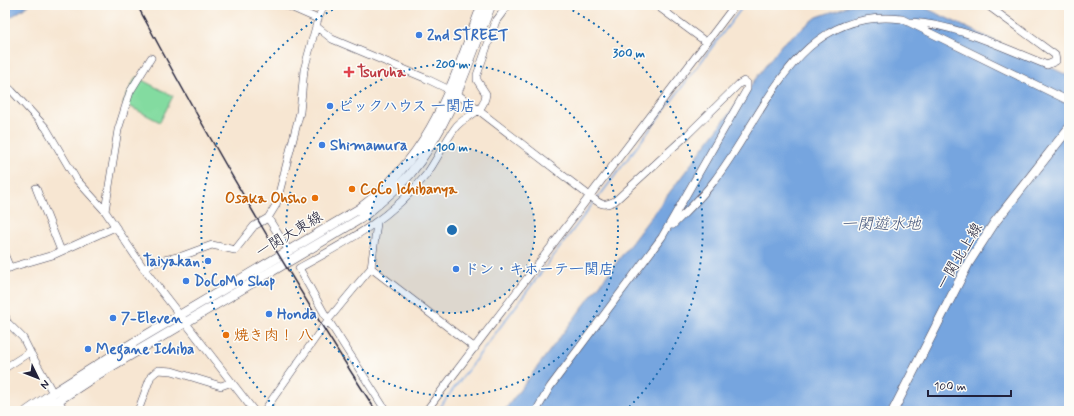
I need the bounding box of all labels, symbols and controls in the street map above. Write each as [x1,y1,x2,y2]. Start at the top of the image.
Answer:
place label: 2nd STREET [427,26,508,46]
marker: 2nd STREET [414,30,424,40]
text: 300 m [613,46,646,62]
text: 200 m [436,57,469,73]
place label: Tsuruha [357,63,407,83]
marker: Tsuruha [344,67,354,77]
place label: ピックハウス 一関店 [338,97,476,117]
marker: ピックハウス 一関店 [325,101,335,111]
place label: Shimamura [330,136,408,156]
marker: Shimamura [317,140,327,150]
text: 100 m [436,140,469,156]
place label: CoCo Ichibanya [360,180,458,200]
marker: CoCo Ichibanya [347,184,357,194]
place label: Osaka Ohsho [225,189,308,209]
marker: Osaka Ohsho [310,193,320,203]
street label: 一関大東線 [252,207,327,263]
water label: 一関遊水地 [841,214,922,235]
street label: 一関北上線 [932,219,988,294]
centre of rings [445,223,459,237]
place label: Taiyakan [143,252,200,272]
marker: Taiyakan [203,256,213,266]
place label: ドン・キホーテ一関店 [464,260,614,280]
marker: ドン・キホーテ一関店 [451,264,461,274]
place label: DoCoMo Shop [194,272,275,292]
marker: DoCoMo Shop [181,276,191,286]
place label: Honda [277,305,317,325]
place label: 7-Eleven [121,309,183,329]
marker: Honda [264,309,274,319]
marker: 7-Eleven [108,313,118,323]
place label: 焼き肉！ 八 [234,326,313,346]
marker: 焼き肉！ 八 [221,330,231,340]
place label: Megane Ichiba [96,340,194,362]
marker: Megane Ichiba [83,344,93,354]
north arrow [18,358,58,398]
scale bar [928,372,1011,398]
text: N [37,377,52,392]
text: 100 m [934,379,966,395]

